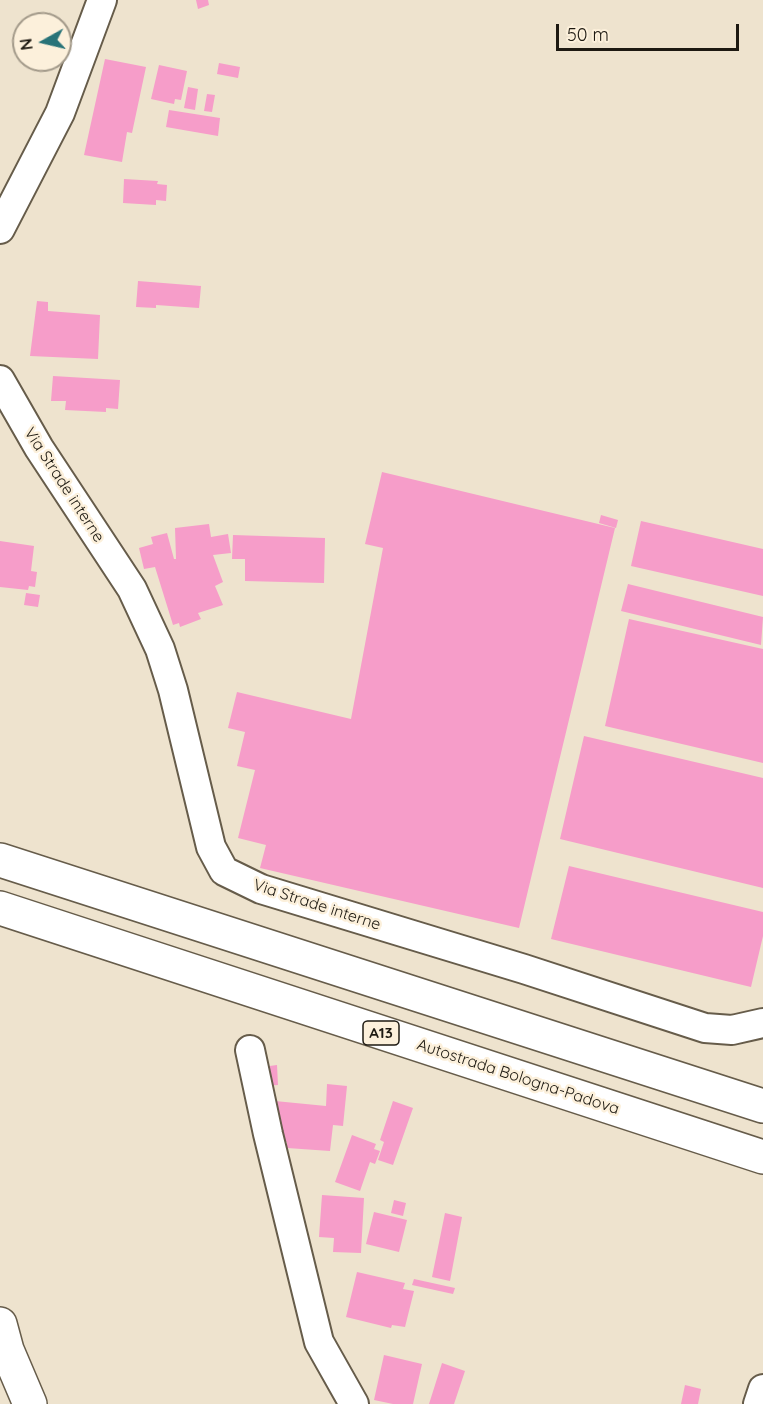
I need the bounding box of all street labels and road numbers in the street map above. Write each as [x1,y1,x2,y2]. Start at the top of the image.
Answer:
street label: Via Strade interne [20,424,108,546]
street label: Via Strade interne [251,875,383,935]
road number: A13 [363,1021,399,1045]
street label: Autostrada Bologna-Padova [414,1035,622,1119]

